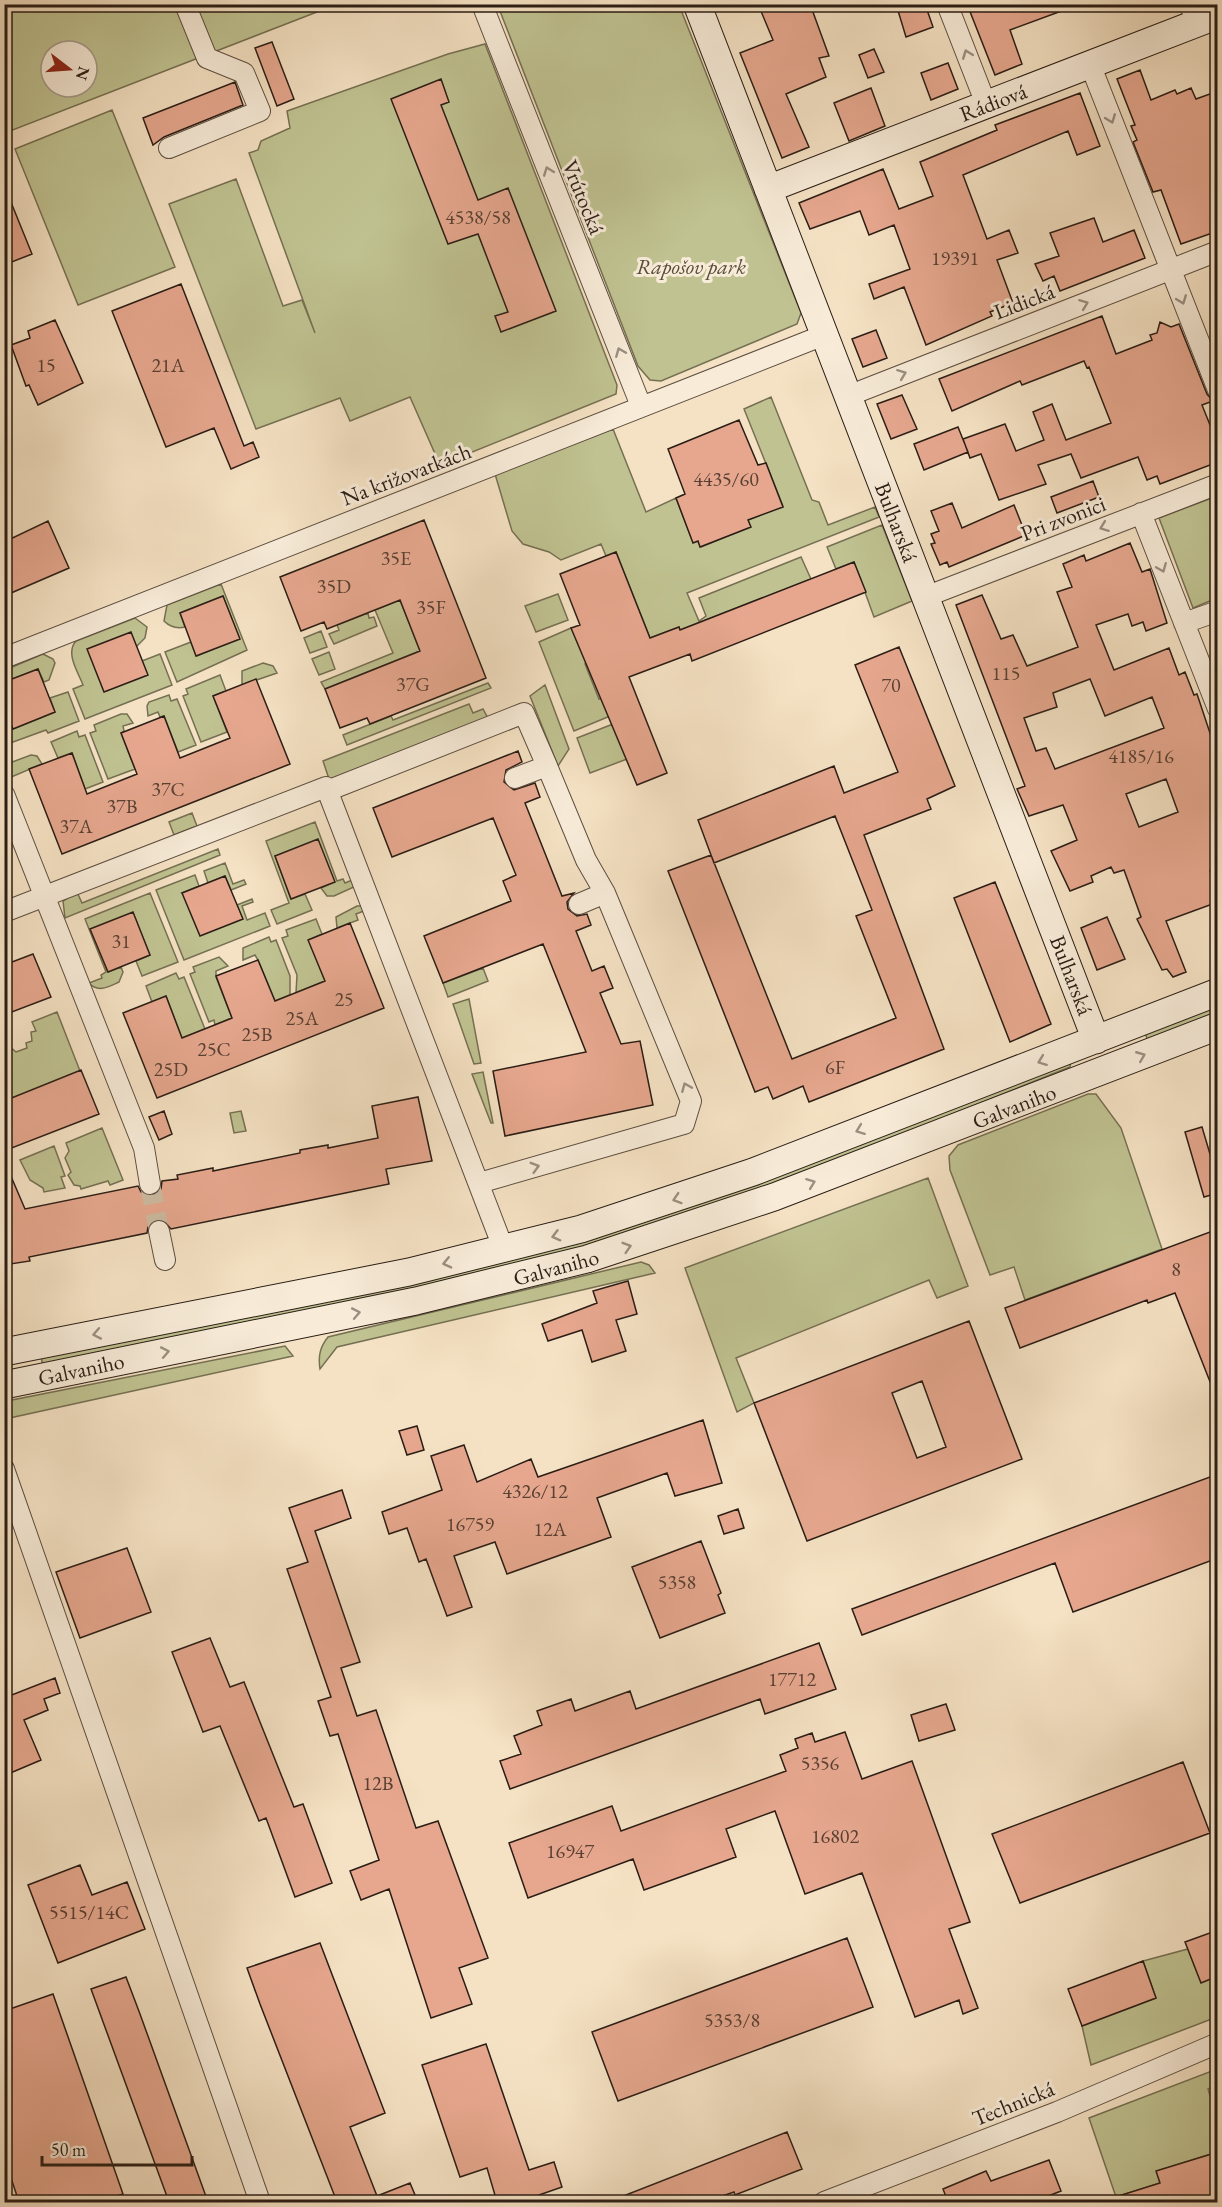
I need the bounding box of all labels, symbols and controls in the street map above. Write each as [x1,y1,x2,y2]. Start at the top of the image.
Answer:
north arrow [39,39,99,99]
one-way arrow [962,50,974,61]
text: N [71,64,95,83]
street label: Rádiová [955,76,1031,128]
one-way arrow [1104,113,1117,124]
street label: Vrútocká [556,156,612,239]
one-way arrow [543,166,555,177]
house number: 4538/58 [445,204,511,230]
house number: 19391 [931,245,979,271]
park label: Rapošov park [636,252,746,281]
street label: Lidická [990,277,1059,326]
one-way arrow [1175,295,1188,305]
one-way arrow [1078,298,1089,311]
one-way arrow [615,347,627,358]
house number: 15 [36,352,56,378]
house number: 21A [151,352,185,378]
one-way arrow [896,369,907,382]
street label: Na križovatkách [337,436,475,513]
house number: 4435/60 [693,466,759,492]
street label: Bulharská [868,478,925,567]
street label: Pri zvonici [1016,489,1110,548]
one-way arrow [1099,520,1110,533]
house number: 35E [381,545,411,571]
one-way arrow [1155,562,1167,573]
house number: 35D [317,573,351,599]
house number: 35F [416,594,446,620]
house number: 115 [992,660,1020,686]
house number: 37G [396,671,430,697]
house number: 70 [881,672,901,698]
house number: 4185/16 [1108,743,1174,769]
house number: 37C [151,776,185,802]
house number: 37B [107,793,137,819]
house number: 37A [59,813,93,839]
house number: 31 [111,928,131,954]
street label: Bulharská [1043,931,1100,1020]
house number: 25 [334,986,354,1012]
house number: 25A [285,1005,319,1031]
house number: 25B [242,1021,272,1047]
house number: 25C [197,1036,231,1062]
one-way arrow [1135,1051,1146,1063]
house number: 6F [825,1054,845,1080]
one-way arrow [1037,1054,1048,1066]
house number: 25D [154,1056,188,1082]
street label: Galvaniho [968,1077,1060,1136]
one-way arrow [681,1082,693,1093]
one-way arrow [855,1123,866,1136]
one-way arrow [530,1162,540,1175]
one-way arrow [805,1178,816,1190]
one-way arrow [672,1191,683,1204]
one-way arrow [551,1229,562,1241]
street label: Galvaniho [510,1242,602,1293]
one-way arrow [621,1242,632,1254]
one-way arrow [442,1256,452,1269]
house number: 8 [1171,1256,1181,1282]
one-way arrow [350,1308,360,1321]
one-way arrow [92,1327,102,1340]
street label: Galvaniho [35,1346,127,1393]
one-way arrow [159,1346,169,1359]
house number: 4326/12 [502,1478,568,1504]
house number: 16759 [446,1511,494,1537]
house number: 12A [533,1516,567,1542]
house number: 5358 [658,1569,696,1595]
house number: 17712 [768,1666,816,1692]
house number: 5356 [801,1750,840,1776]
house number: 12B [363,1770,393,1796]
house number: 16802 [811,1823,859,1849]
house number: 16947 [546,1838,594,1864]
house number: 5515/14C [49,1899,129,1925]
house number: 5353/8 [704,2007,760,2033]
street label: Technická [968,2074,1059,2133]
scale bar [42,2129,192,2167]
text: 50 m [51,2138,86,2161]

